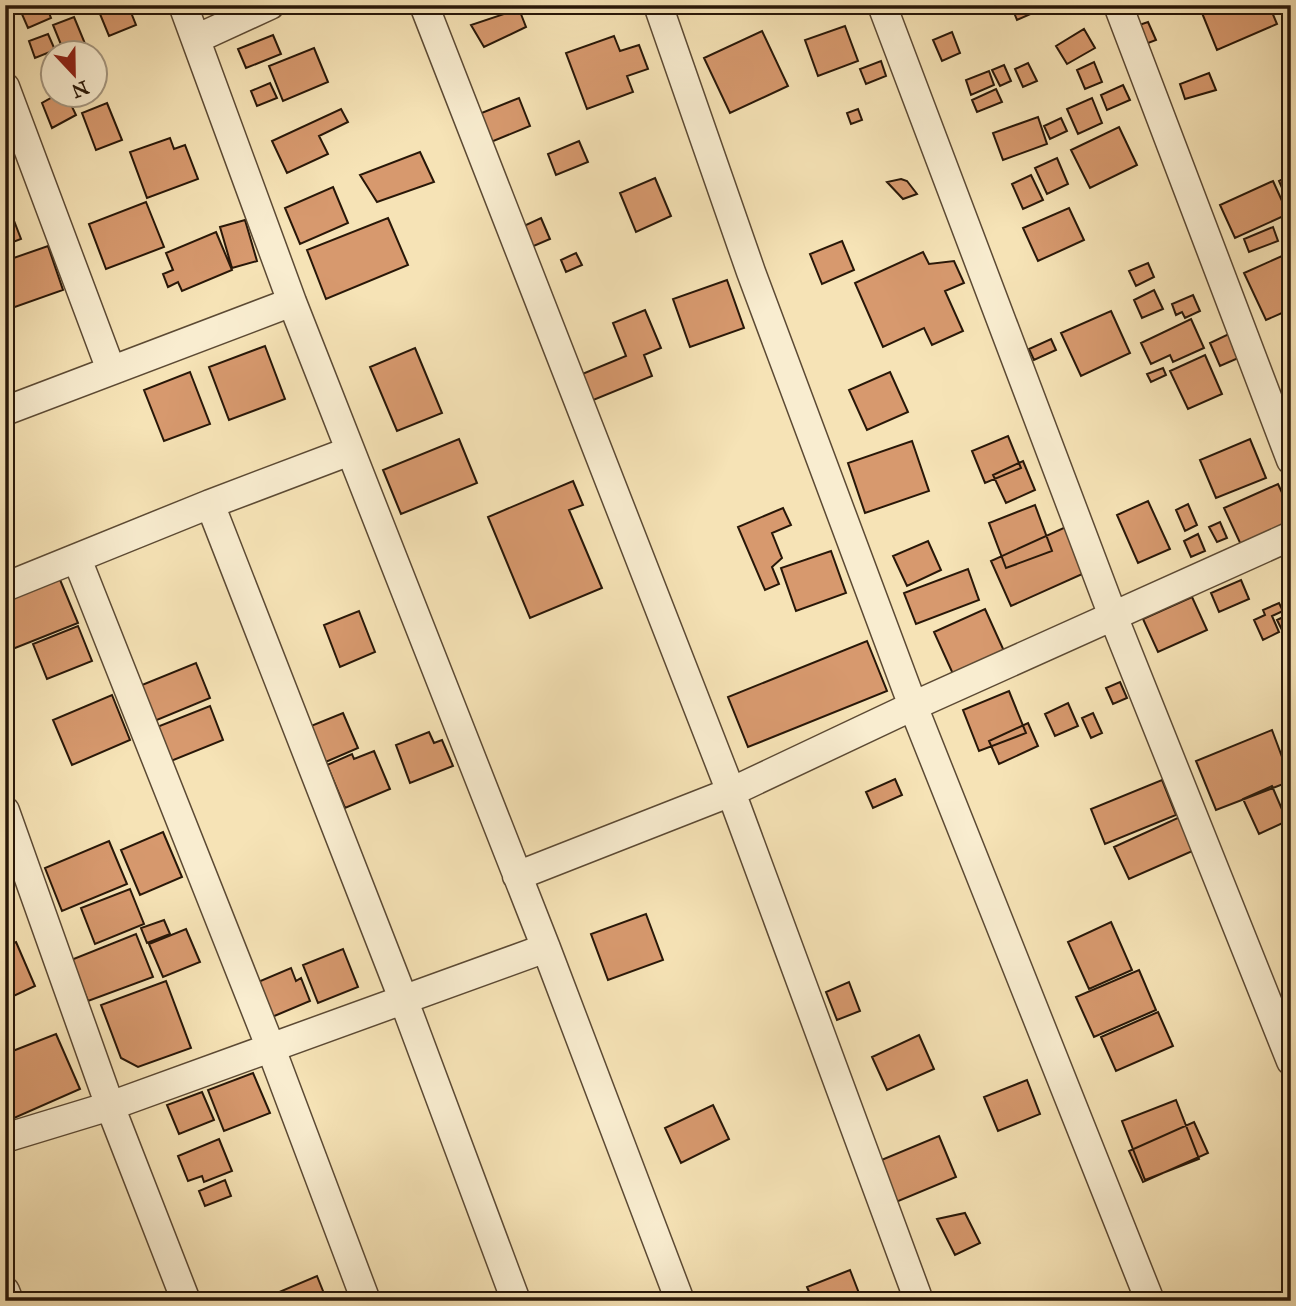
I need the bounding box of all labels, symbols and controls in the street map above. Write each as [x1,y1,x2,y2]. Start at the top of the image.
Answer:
north arrow [38,38,108,108]
text: N [68,76,92,103]

